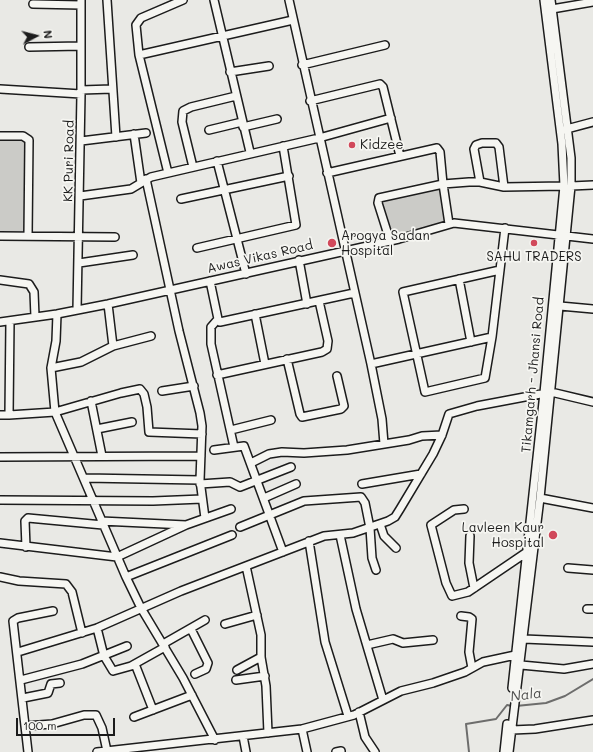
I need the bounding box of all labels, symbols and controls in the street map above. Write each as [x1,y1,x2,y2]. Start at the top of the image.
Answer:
north arrow [16,16,56,56]
text: N [40,29,56,40]
street label: KK Puri Road [60,120,78,202]
place label: Kidzee [360,137,403,153]
marker: Kidzee [347,140,357,150]
place label: Arogya Sadan Hospital [341,228,430,259]
street label: Awas Vikas Road [206,237,314,277]
marker: Arogya Sadan Hospital [326,237,338,249]
marker: SAHU TRADERS [529,238,539,248]
place label: SAHU TRADERS [486,249,582,265]
street label: Tikamgarh - Jhansi Road [518,296,548,454]
place label: Lavleen Kaur Hospital [462,520,544,551]
marker: Lavleen Kaur Hospital [547,529,559,541]
water label: Nala [509,685,543,705]
scale bar [18,710,117,736]
text: 100 m [23,717,57,733]

